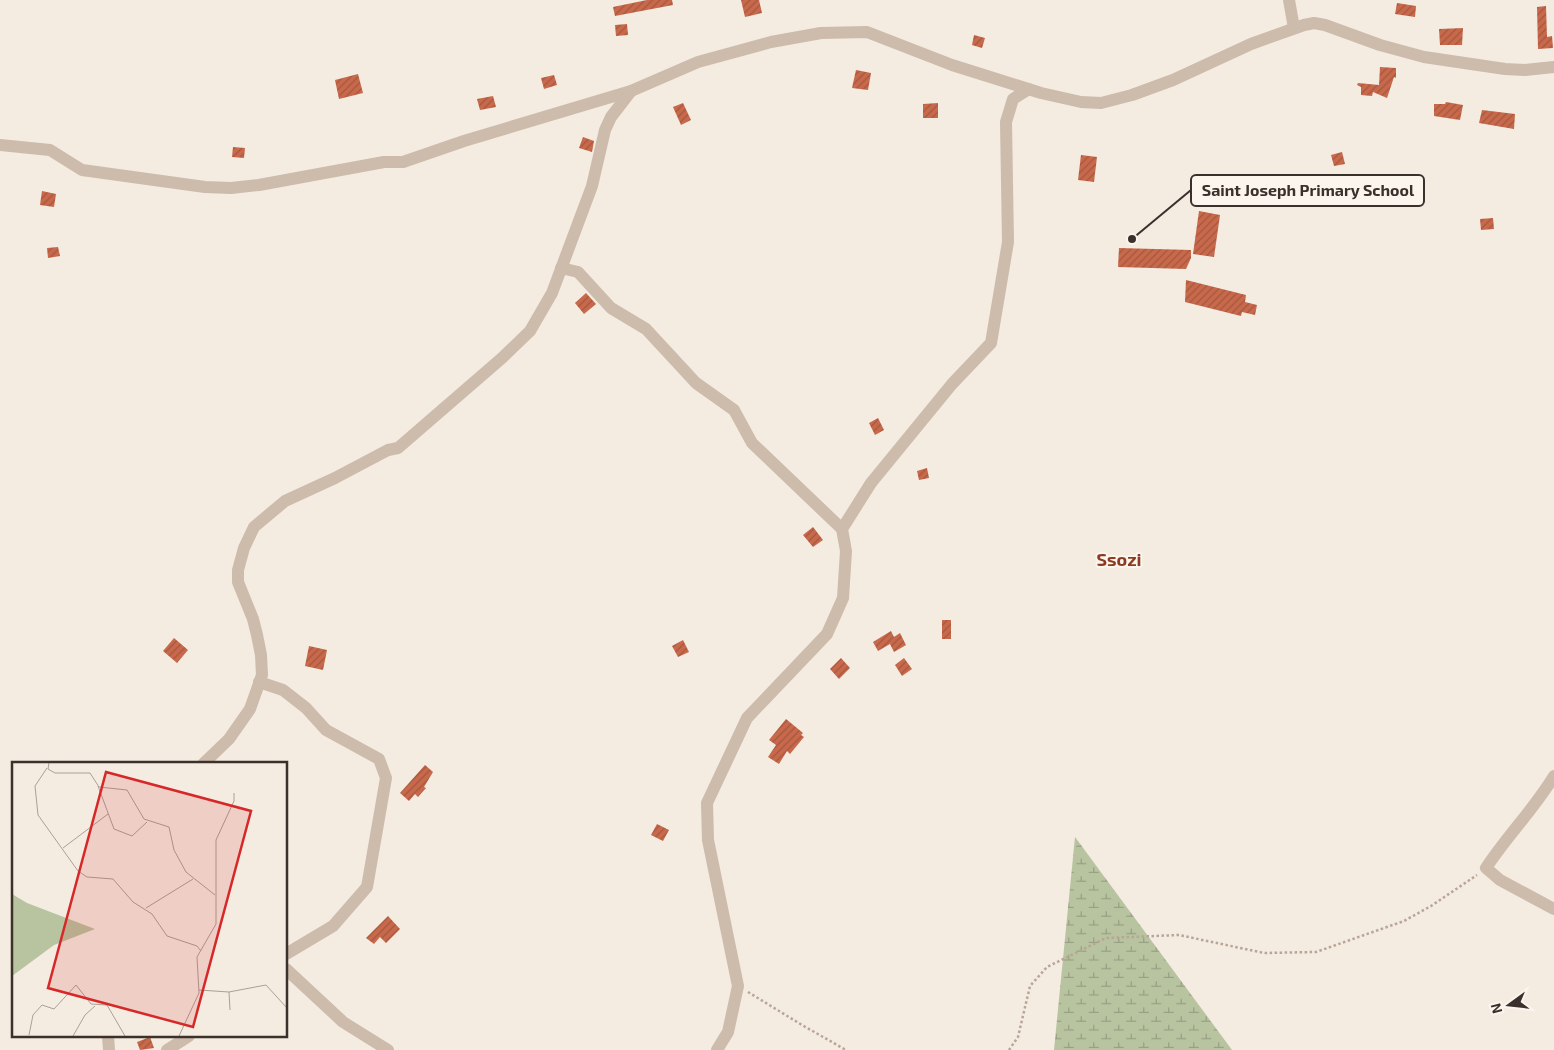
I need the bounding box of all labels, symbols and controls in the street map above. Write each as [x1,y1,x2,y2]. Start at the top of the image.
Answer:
callout: Saint Joseph Primary School [1191,175,1424,206]
text: Saint Joseph Primary School [1202,180,1415,200]
district label: Ssozi [1096,548,1142,570]
inset map [12,762,288,1038]
north arrow [1484,980,1534,1030]
text: N [1486,1001,1505,1016]

